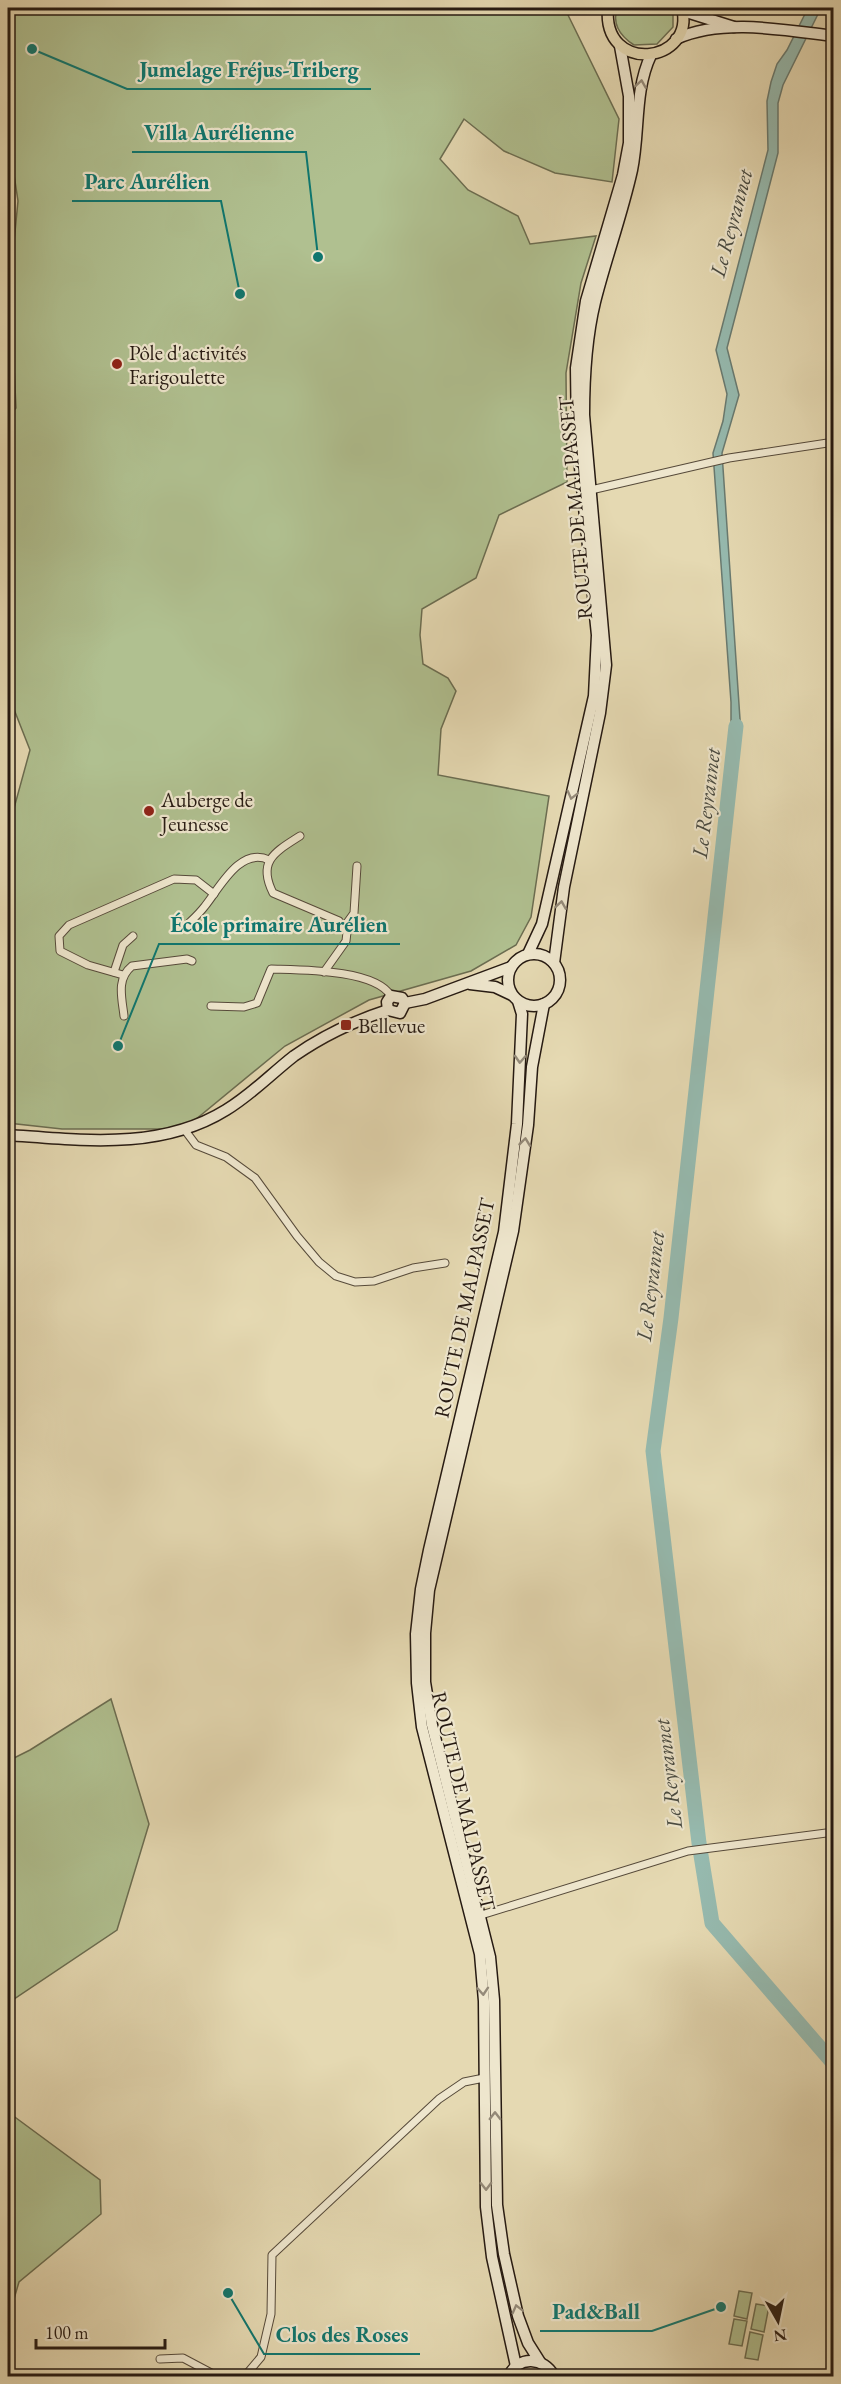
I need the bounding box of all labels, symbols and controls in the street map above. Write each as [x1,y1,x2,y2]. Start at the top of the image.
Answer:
callout: Jumelage Fréjus-Triberg [127,49,371,89]
text: Jumelage Fréjus-Triberg [137,55,360,84]
one-way arrow [634,79,646,89]
callout: Villa Aurélienne [132,112,306,152]
text: Villa Aurélienne [144,118,294,147]
callout: Parc Aurélien [72,161,221,201]
water label: Le Reyrannet [702,164,760,281]
text: Parc Aurélien [84,167,210,196]
place label: Pôle d'activités Farigoulette [129,339,247,390]
marker: Pôle d'activités Farigoulette [110,357,124,371]
street label: ROUTE DE MALPASSET [552,394,598,621]
water label: Le Reyrannet [685,745,727,861]
place label: Auberge de Jeunesse [159,786,253,837]
one-way arrow [566,790,579,800]
marker: Auberge de Jeunesse [142,804,156,818]
one-way arrow [554,900,567,910]
callout: École primaire Aurélien [159,904,400,944]
text: École primaire Aurélien [170,910,388,939]
place label: Bellevue [358,1012,425,1039]
marker: Bellevue [339,1018,353,1032]
one-way arrow [514,1054,527,1063]
one-way arrow [519,1137,531,1146]
street label: ROUTE DE MALPASSET [428,1195,501,1420]
water label: Le Reyrannet [629,1228,671,1344]
street label: ROUTE DE MALPASSET [426,1689,503,1914]
water label: Le Reyrannet [647,1716,689,1832]
one-way arrow [476,1987,489,1996]
one-way arrow [488,2111,501,2120]
one-way arrow [480,2182,492,2191]
callout: Pad&Ball [540,2291,652,2331]
north arrow [748,2291,808,2351]
text: Pad&Ball [552,2297,640,2326]
one-way arrow [511,2304,524,2314]
scale bar [36,2312,165,2350]
callout: Clos des Roses [264,2314,420,2354]
text: Clos des Roses [276,2320,408,2349]
text: 100 m [45,2321,89,2344]
text: N [772,2324,788,2347]

